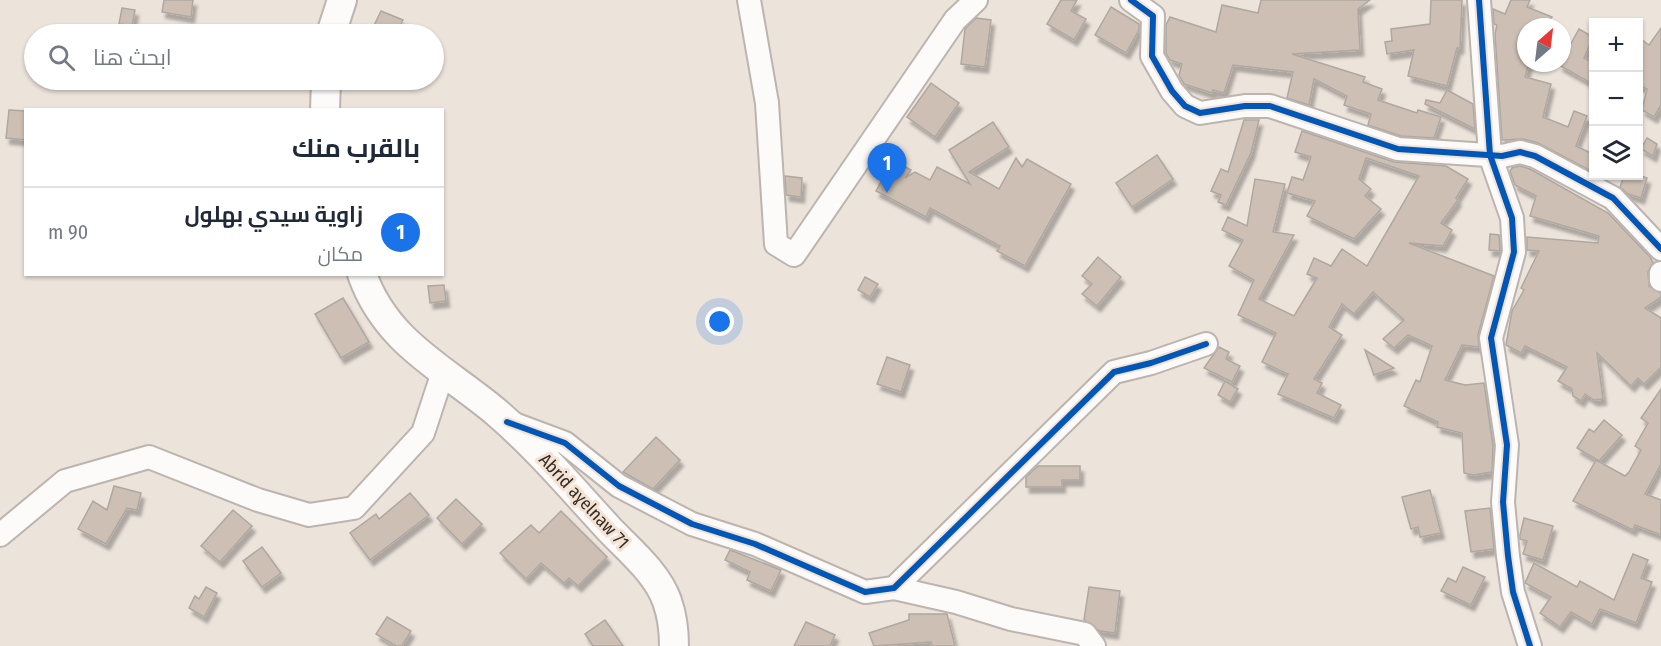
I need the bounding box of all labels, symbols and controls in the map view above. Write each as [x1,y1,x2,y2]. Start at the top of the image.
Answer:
north arrow [1517,18,1571,72]
map controls [1589,18,1643,180]
button: + [1589,18,1643,72]
search box [24,24,444,90]
icon: search [45,41,78,74]
text: ابحث هنا [93,44,172,71]
button: − [1589,72,1643,126]
button: layers [1589,126,1643,180]
text: بالقرب منك [292,133,420,164]
pin: 1 [868,144,906,193]
text: زاوية سيدي بهلول [184,201,363,228]
text: 90 m [48,220,88,244]
text: 1 [396,220,405,244]
text: مكان [318,242,363,266]
your location [705,307,734,336]
street label: Abrid aɣelnaw 71 [534,449,634,553]

